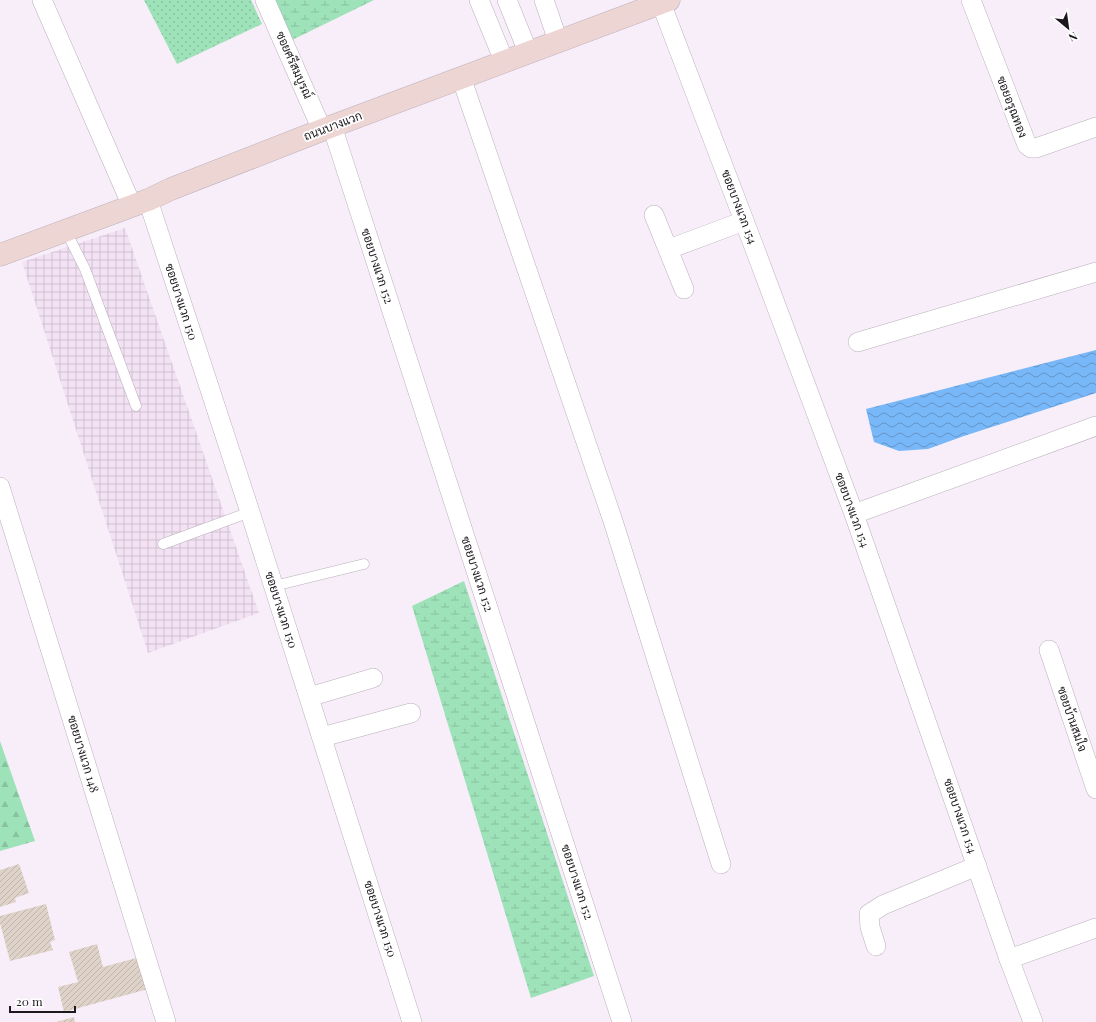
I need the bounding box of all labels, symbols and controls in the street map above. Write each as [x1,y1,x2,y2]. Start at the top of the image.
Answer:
north arrow [1048,8,1088,48]
street label: ซอยศรีสมบูรณ์ [272,28,317,101]
text: N [1066,29,1080,46]
street label: ซอยอรุณทอง [992,74,1032,140]
street label: ถนนบางแวก [301,107,364,144]
street label: ซอยบางแวก 154 [718,167,761,246]
street label: ซอยบางแวก 152 [358,226,398,306]
street label: ซอยบางแวก 150 [162,261,202,342]
street label: ซอยบางแวก 154 [832,470,874,549]
street label: ซอยบางแวก 152 [458,534,498,614]
street label: ซอยบางแวก 150 [262,569,302,650]
street label: ซอยบ้านสมใจ [1054,684,1092,753]
street label: ซอยบางแวก 148 [65,713,103,794]
street label: ซอยบางแวก 154 [941,776,981,855]
street label: ซอยบางแวก 152 [558,842,598,922]
street label: ซอยบางแวก 150 [361,878,401,959]
scale bar [10,988,75,1014]
text: 20 m [16,993,43,1009]

